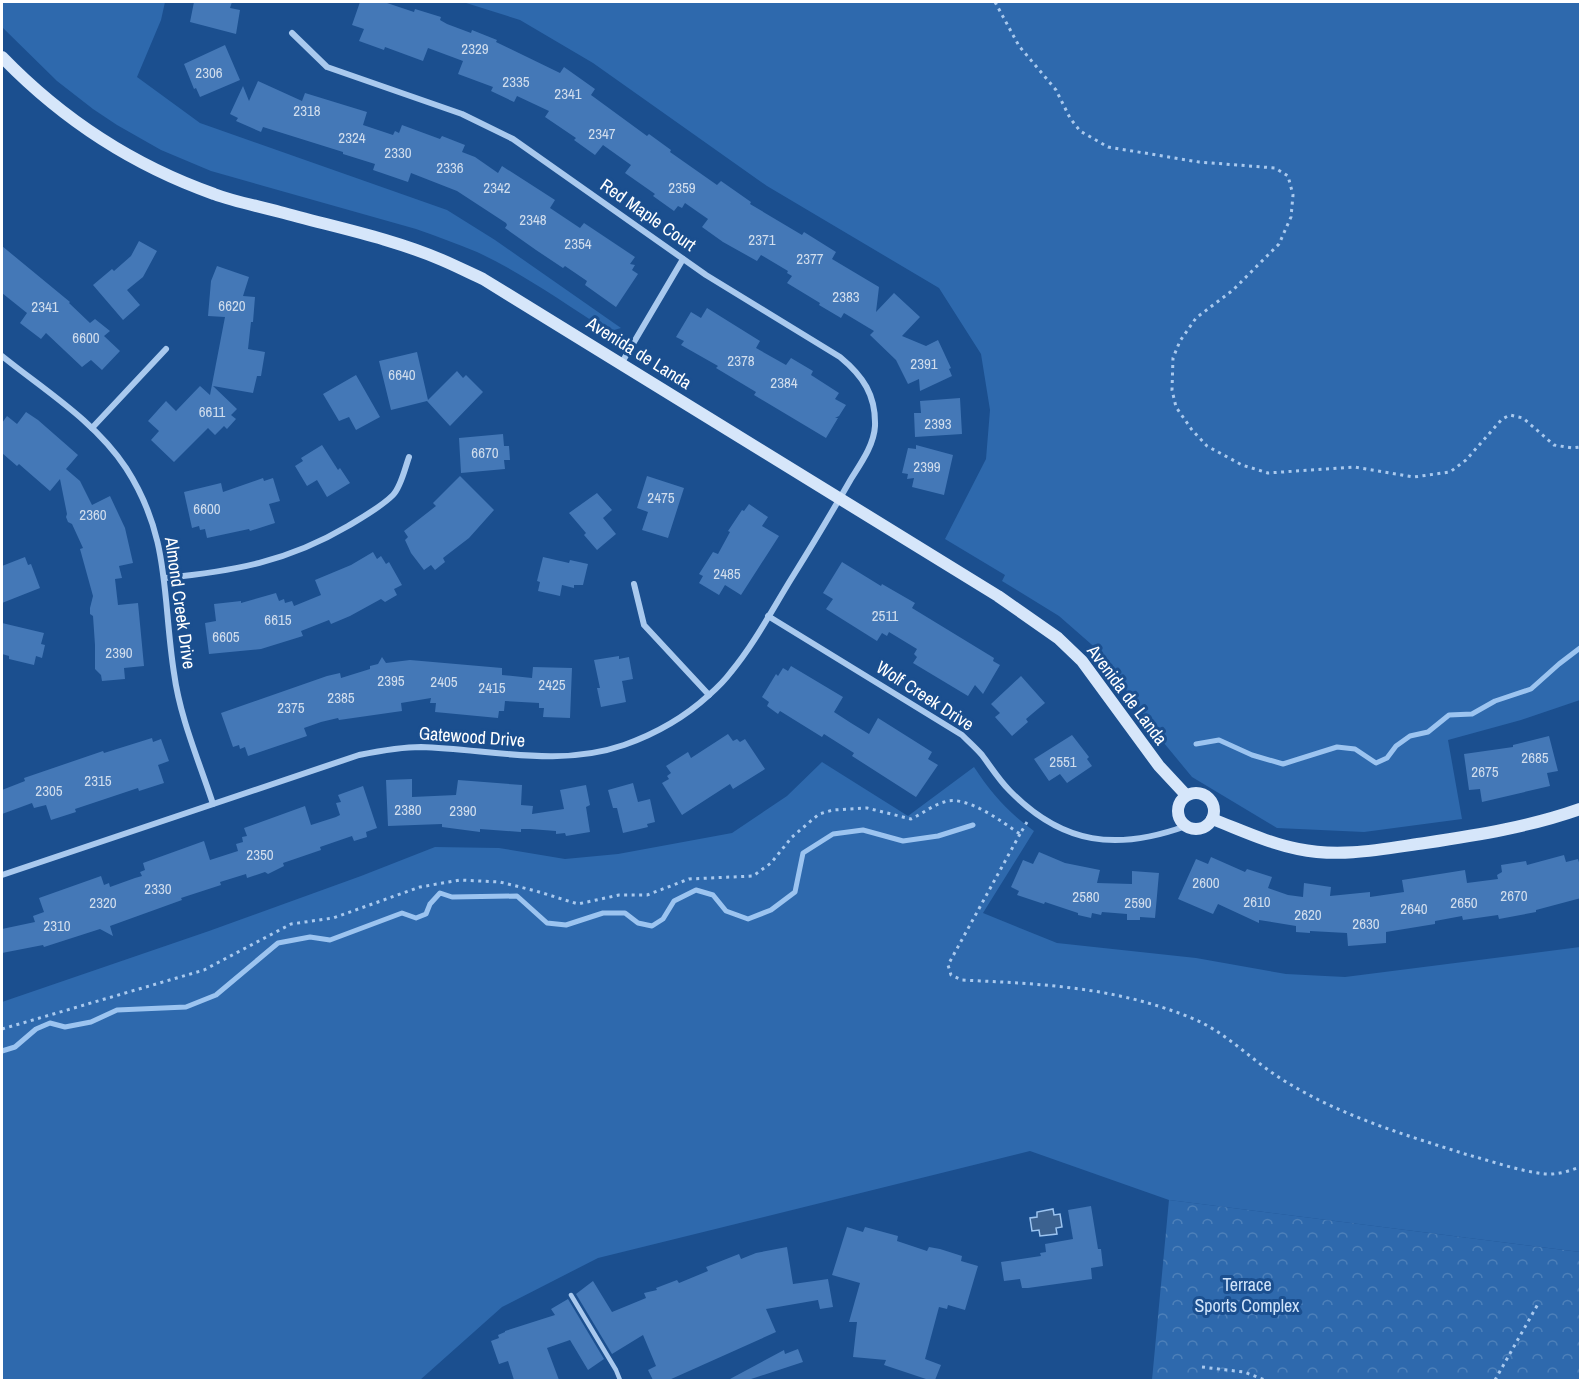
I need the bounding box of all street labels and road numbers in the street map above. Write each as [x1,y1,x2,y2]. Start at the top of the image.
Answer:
street label: Red Maple Court [595,172,701,257]
street label: Avenida de Landa [581,310,697,395]
street label: Almond Creek Drive [159,534,202,670]
street label: Avenida de Landa [1081,639,1173,750]
street label: Wolf Creek Drive [871,655,979,737]
street label: Gatewood Drive [418,720,526,753]

